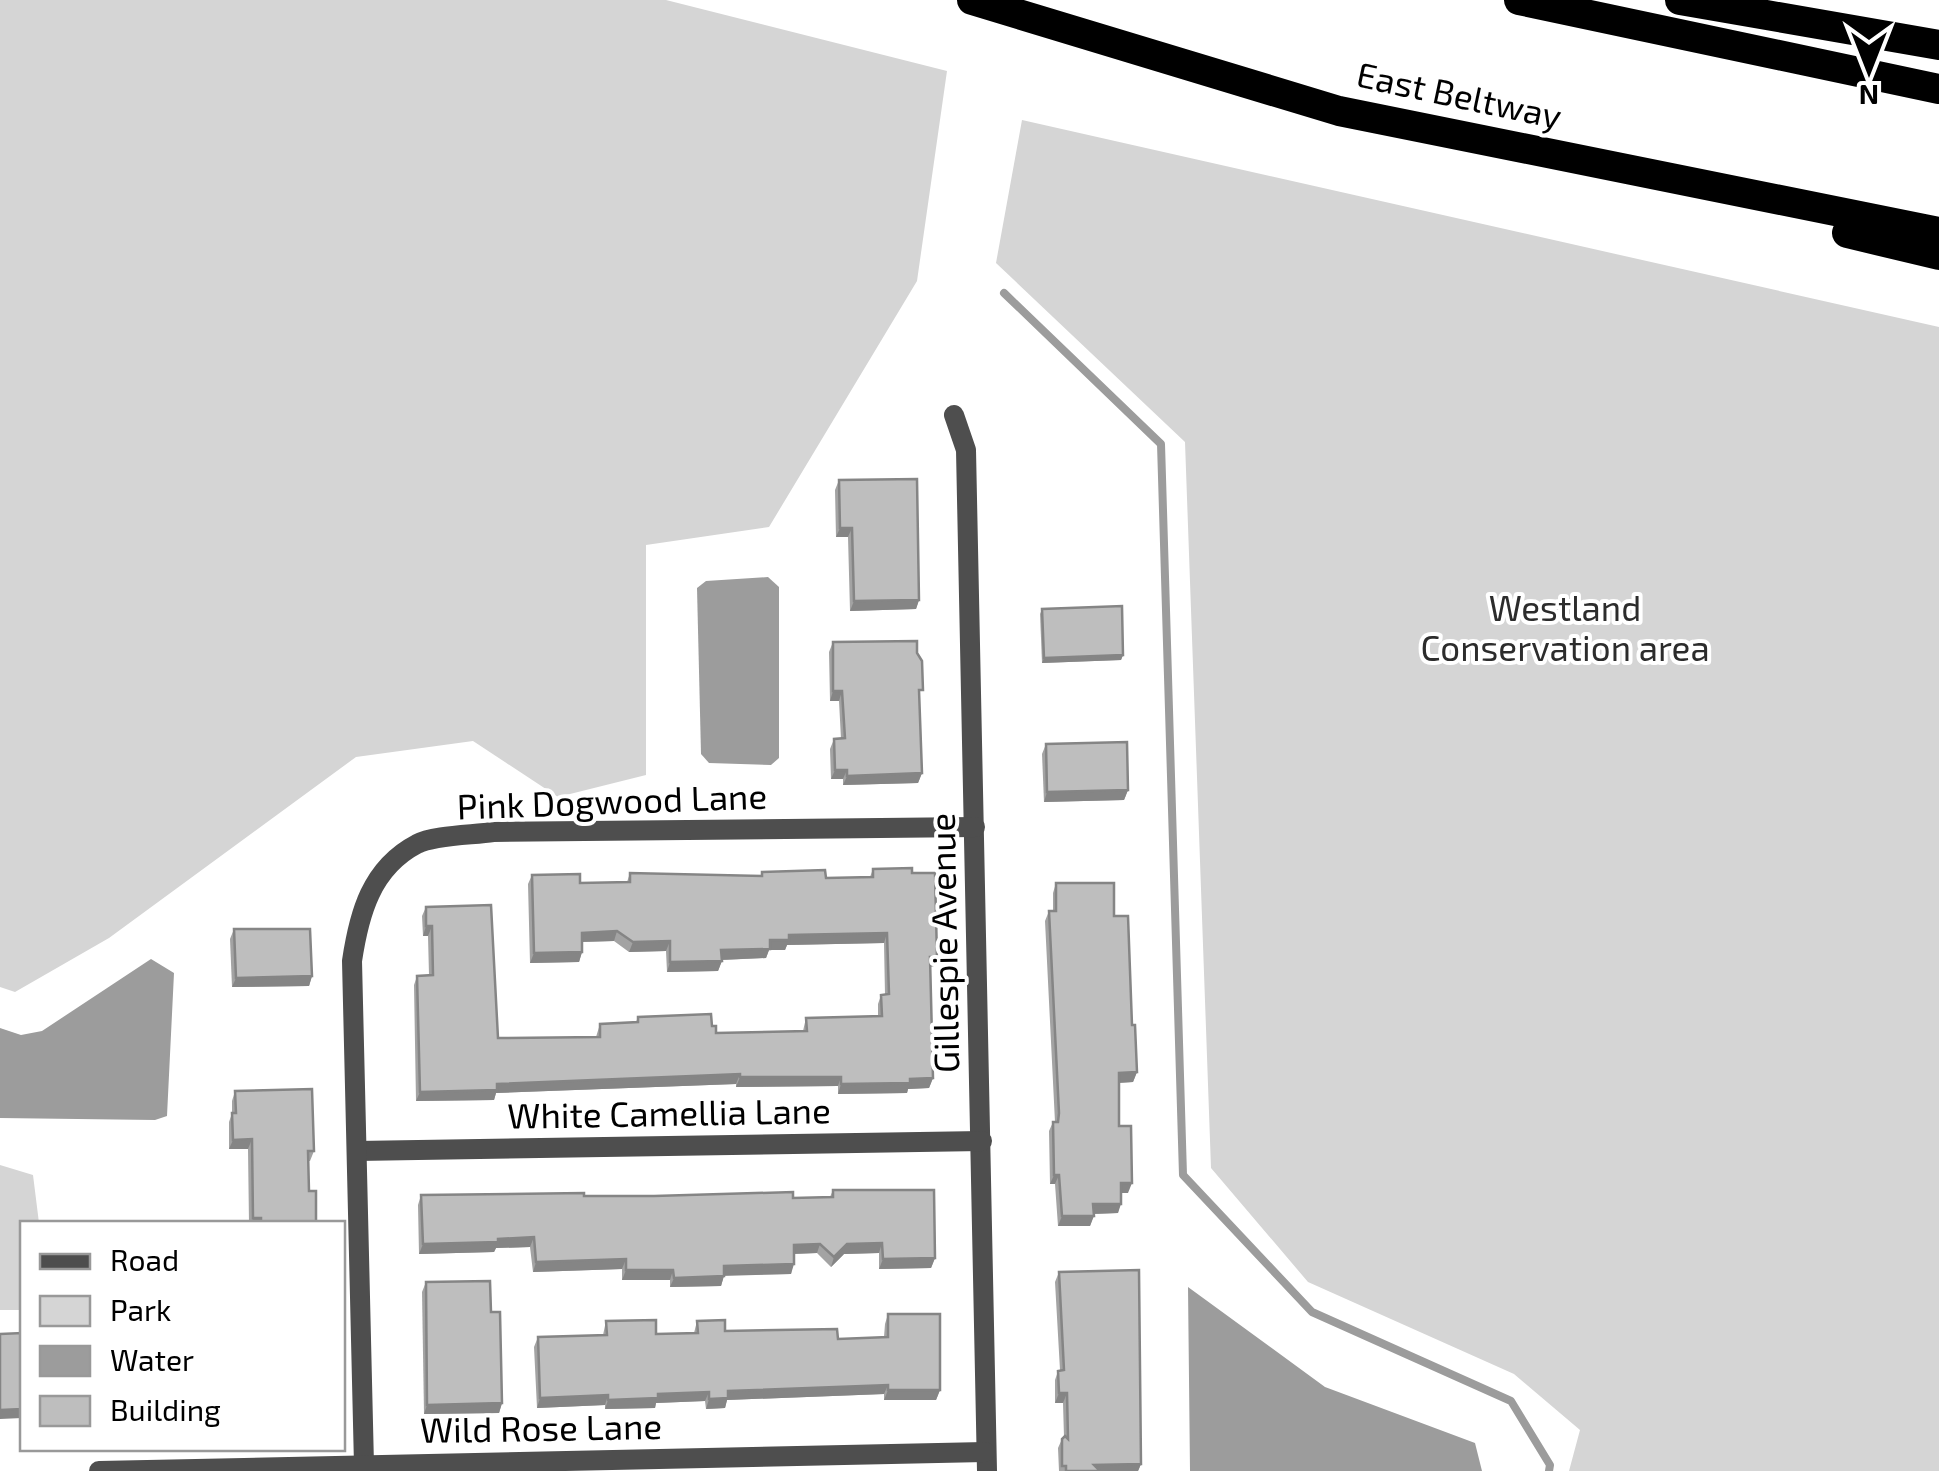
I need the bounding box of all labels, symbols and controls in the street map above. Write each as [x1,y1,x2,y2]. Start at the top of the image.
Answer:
north arrow [1819,20,1919,120]
street label: East Beltway [1353,52,1566,136]
text: N [1859,79,1879,113]
park label: Westland Conservation area [1420,586,1710,668]
street label: Pink Dogwood Lane [456,774,768,826]
street label: Gillespie Avenue [920,813,966,1073]
street label: White Camellia Lane [507,1088,831,1136]
legend [20,1221,345,1451]
text: Road [110,1241,179,1277]
text: Park [110,1291,171,1327]
text: Water [110,1341,194,1377]
text: Building [110,1391,221,1427]
street label: Wild Rose Lane [420,1404,662,1450]

